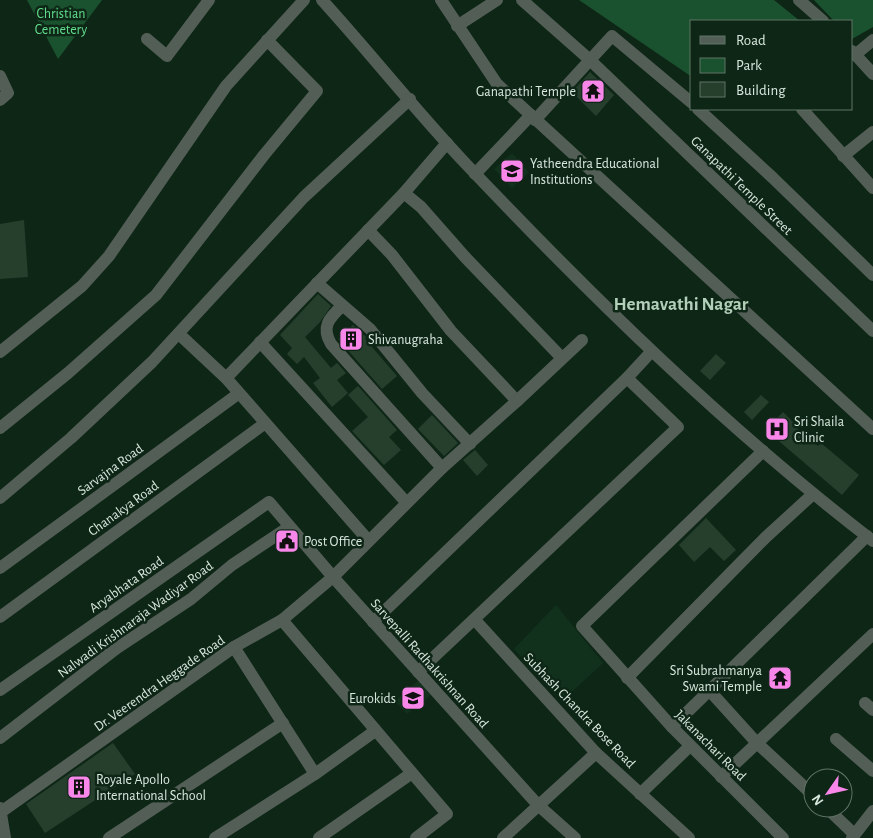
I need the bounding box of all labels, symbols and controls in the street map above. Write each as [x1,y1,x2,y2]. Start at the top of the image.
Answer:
park label: Christian Cemetery [35,7,87,37]
legend [690,20,853,110]
text: Road [736,33,766,48]
text: Park [736,58,762,73]
temple icon: Ganapathi Temple [580,78,606,104]
text: Building [736,83,786,98]
place label: Ganapathi Temple [476,85,576,99]
street label: Ganapathi Temple Street [688,134,795,238]
place label: Yatheendra Educational Institutions [530,157,659,187]
school or university icon: Yatheendra Educational Institutions [499,158,525,184]
district label: Hemavathi Nagar [614,295,749,314]
building icon: Shivanugraha [338,326,364,352]
place label: Shivanugraha [368,333,443,347]
place label: Sri Shaila Clinic [794,415,845,445]
hospital icon: Sri Shaila Clinic [764,416,790,442]
street label: Sarvajna Road [75,441,146,498]
street label: Chanakya Road [86,479,161,539]
public building icon: Post Office [274,528,300,554]
place label: Post Office [304,535,362,549]
street label: Aryabhata Road [87,554,166,615]
street label: Nalwadi Krishnaraja Wadiyar Road [55,559,216,681]
street label: Sarvepalli Radhakrishnan Road [368,596,491,731]
street label: Dr. Veerendra Heggade Road [92,633,228,734]
street label: Subhash Chandra Bose Road [521,650,638,771]
place label: Sri Subrahmanya Swami Temple [670,664,763,694]
temple icon: Sri Subrahmanya Swami Temple [767,665,793,691]
school or university icon: Eurokids [400,685,426,711]
place label: Eurokids [349,692,396,706]
street label: Jakanachari Road [672,708,748,784]
north arrow [803,768,853,818]
place label: Royale Apollo International School [96,773,206,803]
building icon: Royale Apollo International School [66,774,92,800]
text: N [810,792,827,808]

